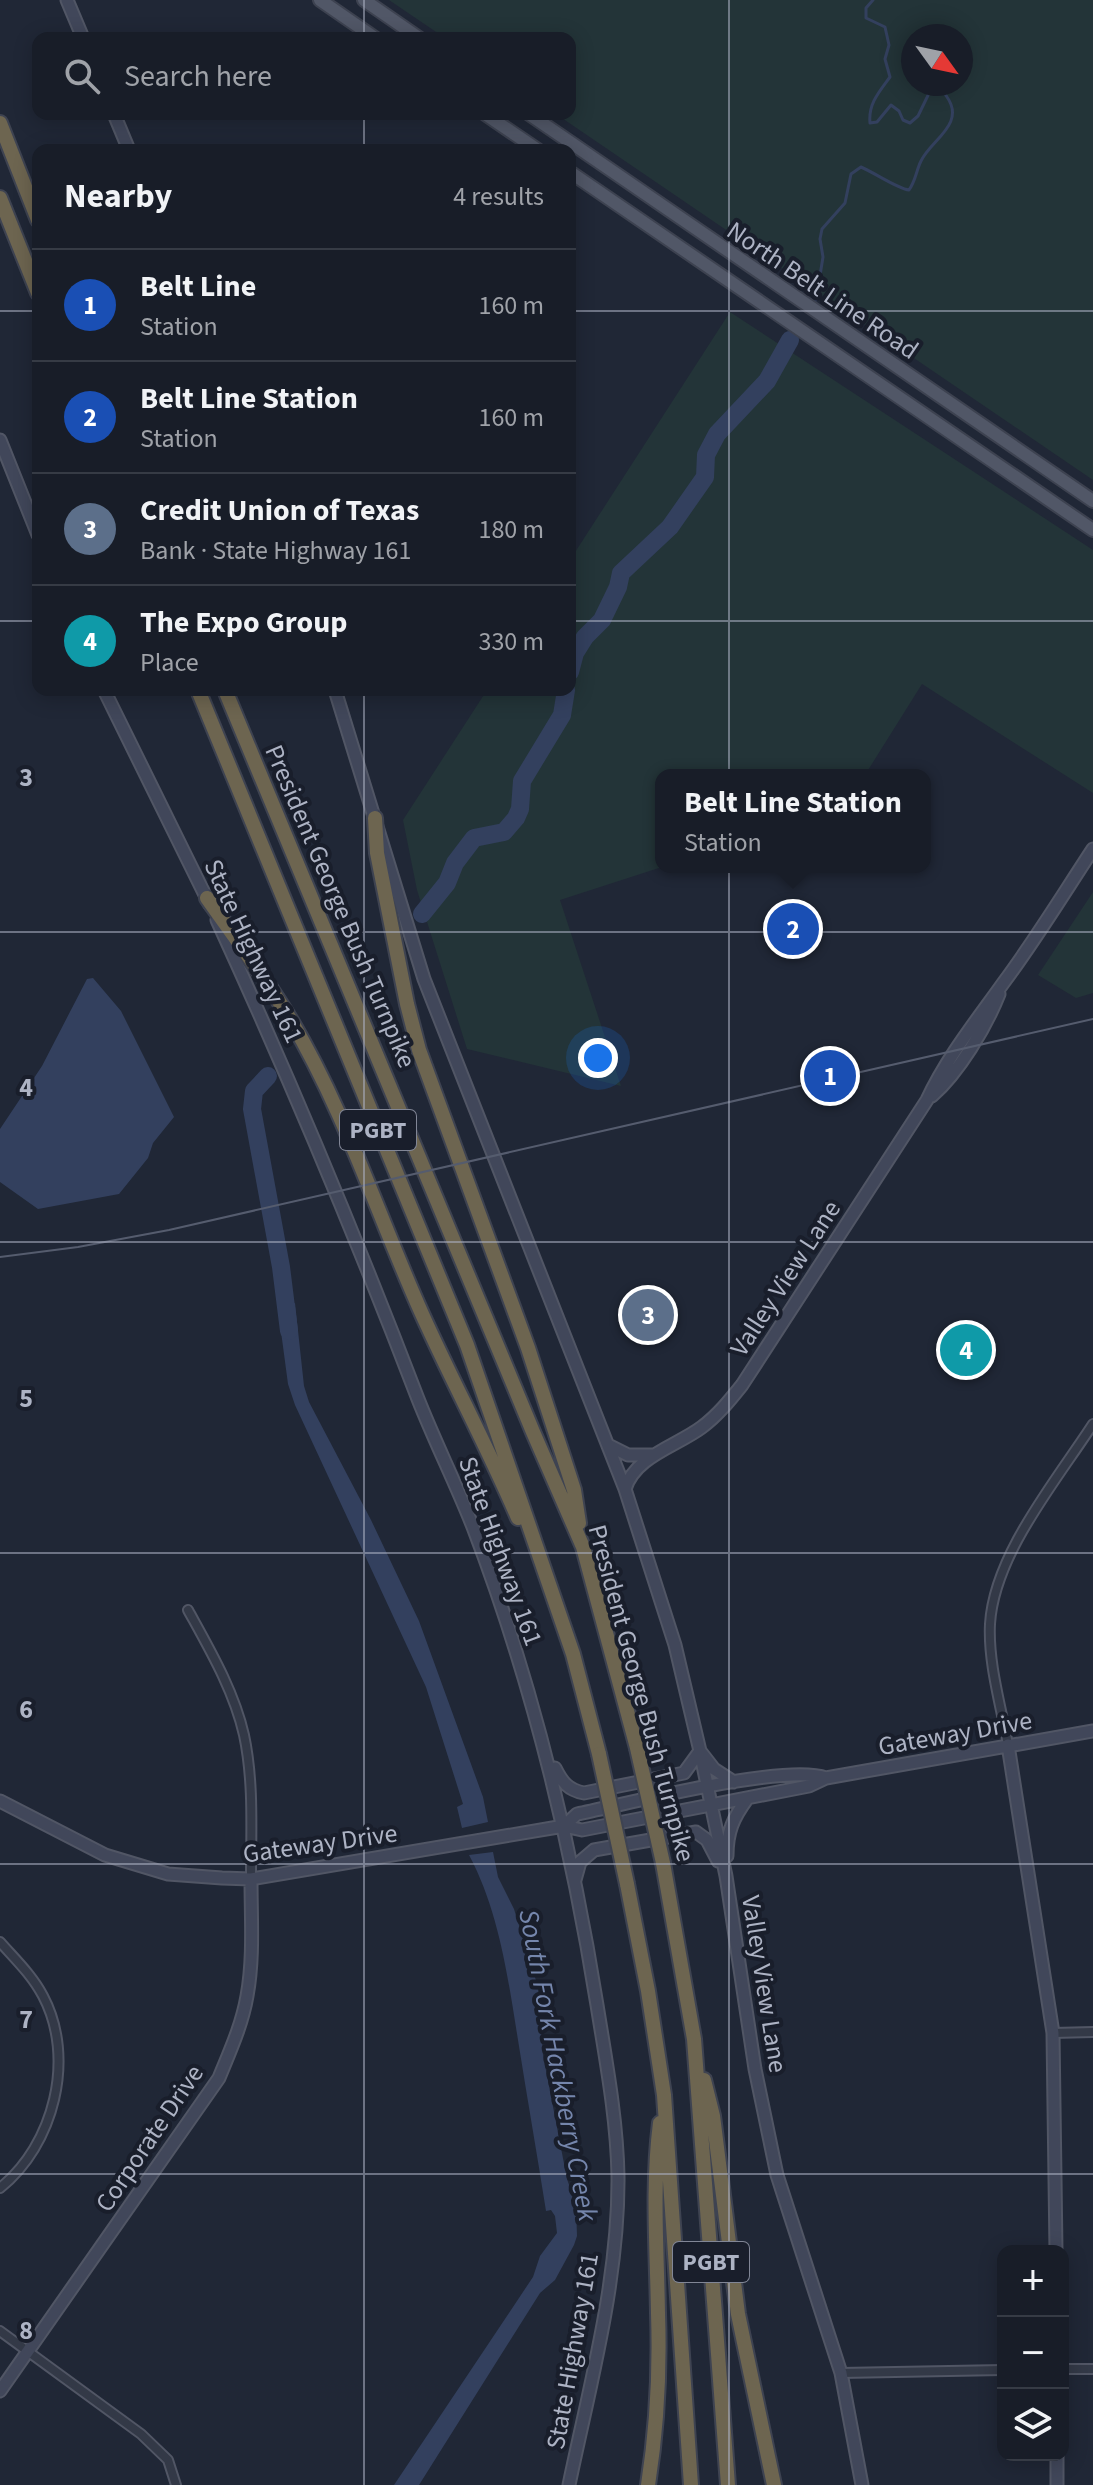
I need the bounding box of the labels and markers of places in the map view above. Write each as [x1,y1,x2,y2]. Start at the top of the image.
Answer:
pin: 2 [767,899,819,959]
pin: 1 [804,1046,856,1106]
pin: 3 [622,1285,674,1345]
pin: 4 [940,1320,992,1380]

